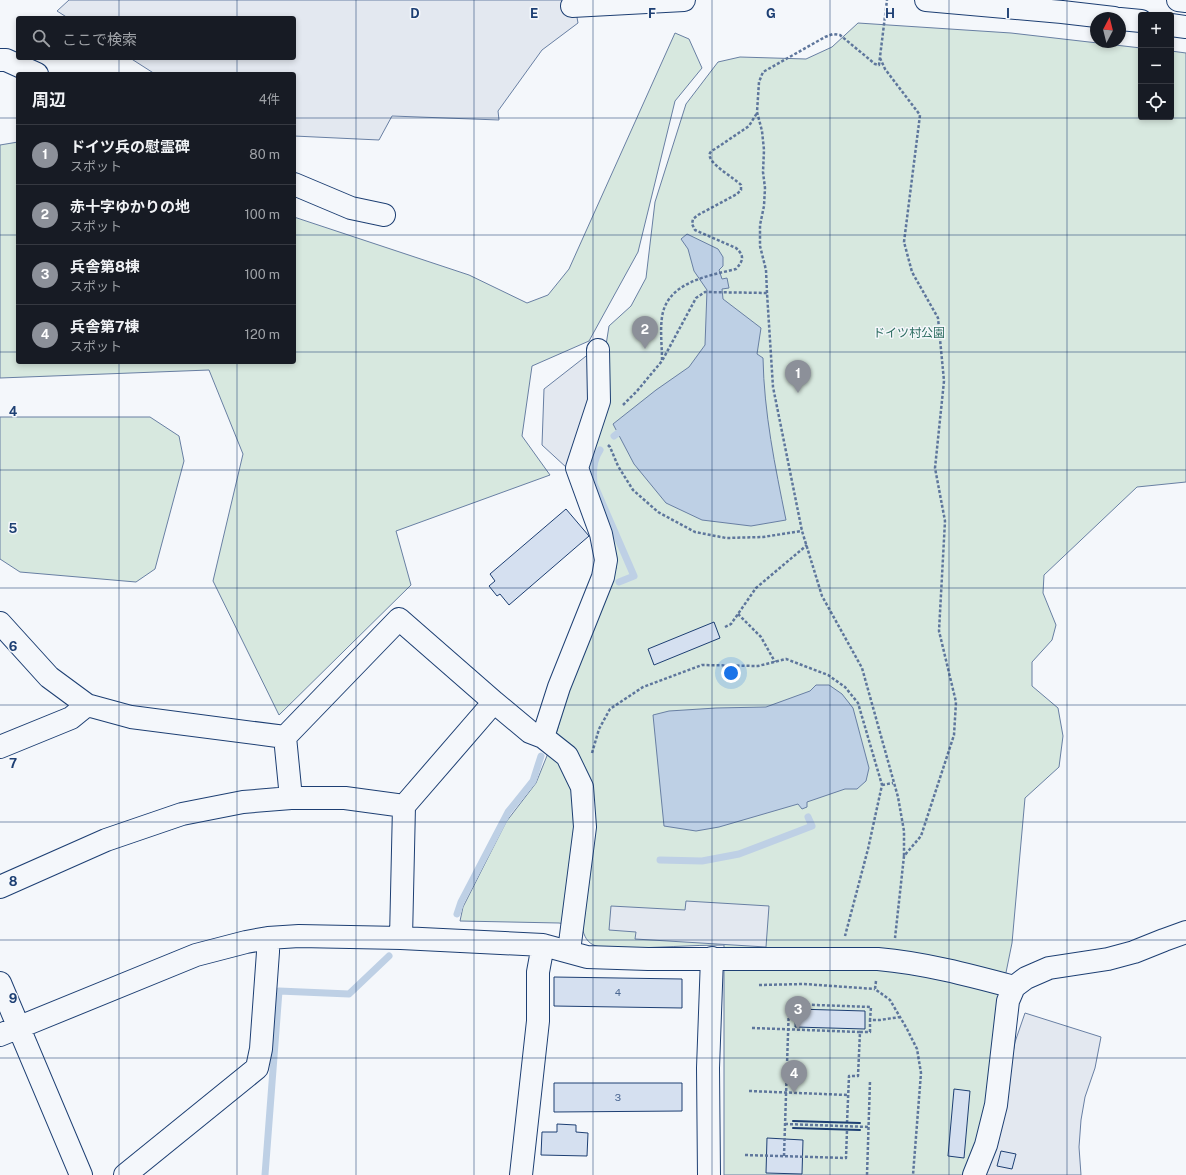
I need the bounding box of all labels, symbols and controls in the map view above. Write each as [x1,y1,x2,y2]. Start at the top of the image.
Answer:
text: D [410,6,420,21]
text: E [530,6,538,21]
text: F [648,6,656,21]
text: G [766,6,776,21]
text: H [885,6,895,21]
text: I [1006,6,1010,21]
north arrow [1090,12,1126,48]
map controls [1138,12,1174,120]
button: + [1138,12,1174,48]
search box [16,16,296,60]
icon: search [30,27,52,49]
text: ここで検索 [62,31,137,48]
button: − [1138,48,1174,84]
button: locate [1138,84,1174,120]
text: 周辺 [32,90,66,110]
text: 4件 [259,92,280,107]
text: ドイツ兵の慰霊碑 [70,138,190,155]
text: 1 [42,147,48,162]
text: 80 m [249,147,280,162]
text: スポット [70,159,122,174]
text: 赤十字ゆかりの地 [70,198,190,215]
text: 2 [41,207,49,222]
text: 100 m [244,207,280,222]
text: スポット [70,219,122,234]
text: 兵舎第8棟 [70,258,140,275]
text: 3 [41,267,49,282]
text: 100 m [244,267,280,282]
text: スポット [70,279,122,294]
pin: 2 [632,316,658,349]
text: 兵舎第7棟 [70,318,139,335]
park label: ドイツ村公園 [873,326,945,340]
text: 4 [41,327,49,342]
text: 120 m [245,327,280,342]
text: スポット [70,339,122,354]
pin: 1 [785,360,811,393]
text: 4 [9,404,18,419]
text: 5 [9,521,18,536]
text: 6 [9,639,18,654]
your location [721,663,741,683]
text: 7 [9,756,17,771]
text: 8 [9,874,18,889]
house number: 4 [615,986,621,998]
text: 9 [9,991,17,1006]
pin: 3 [785,996,811,1029]
pin: 4 [781,1060,807,1093]
house number: 3 [615,1091,621,1103]

